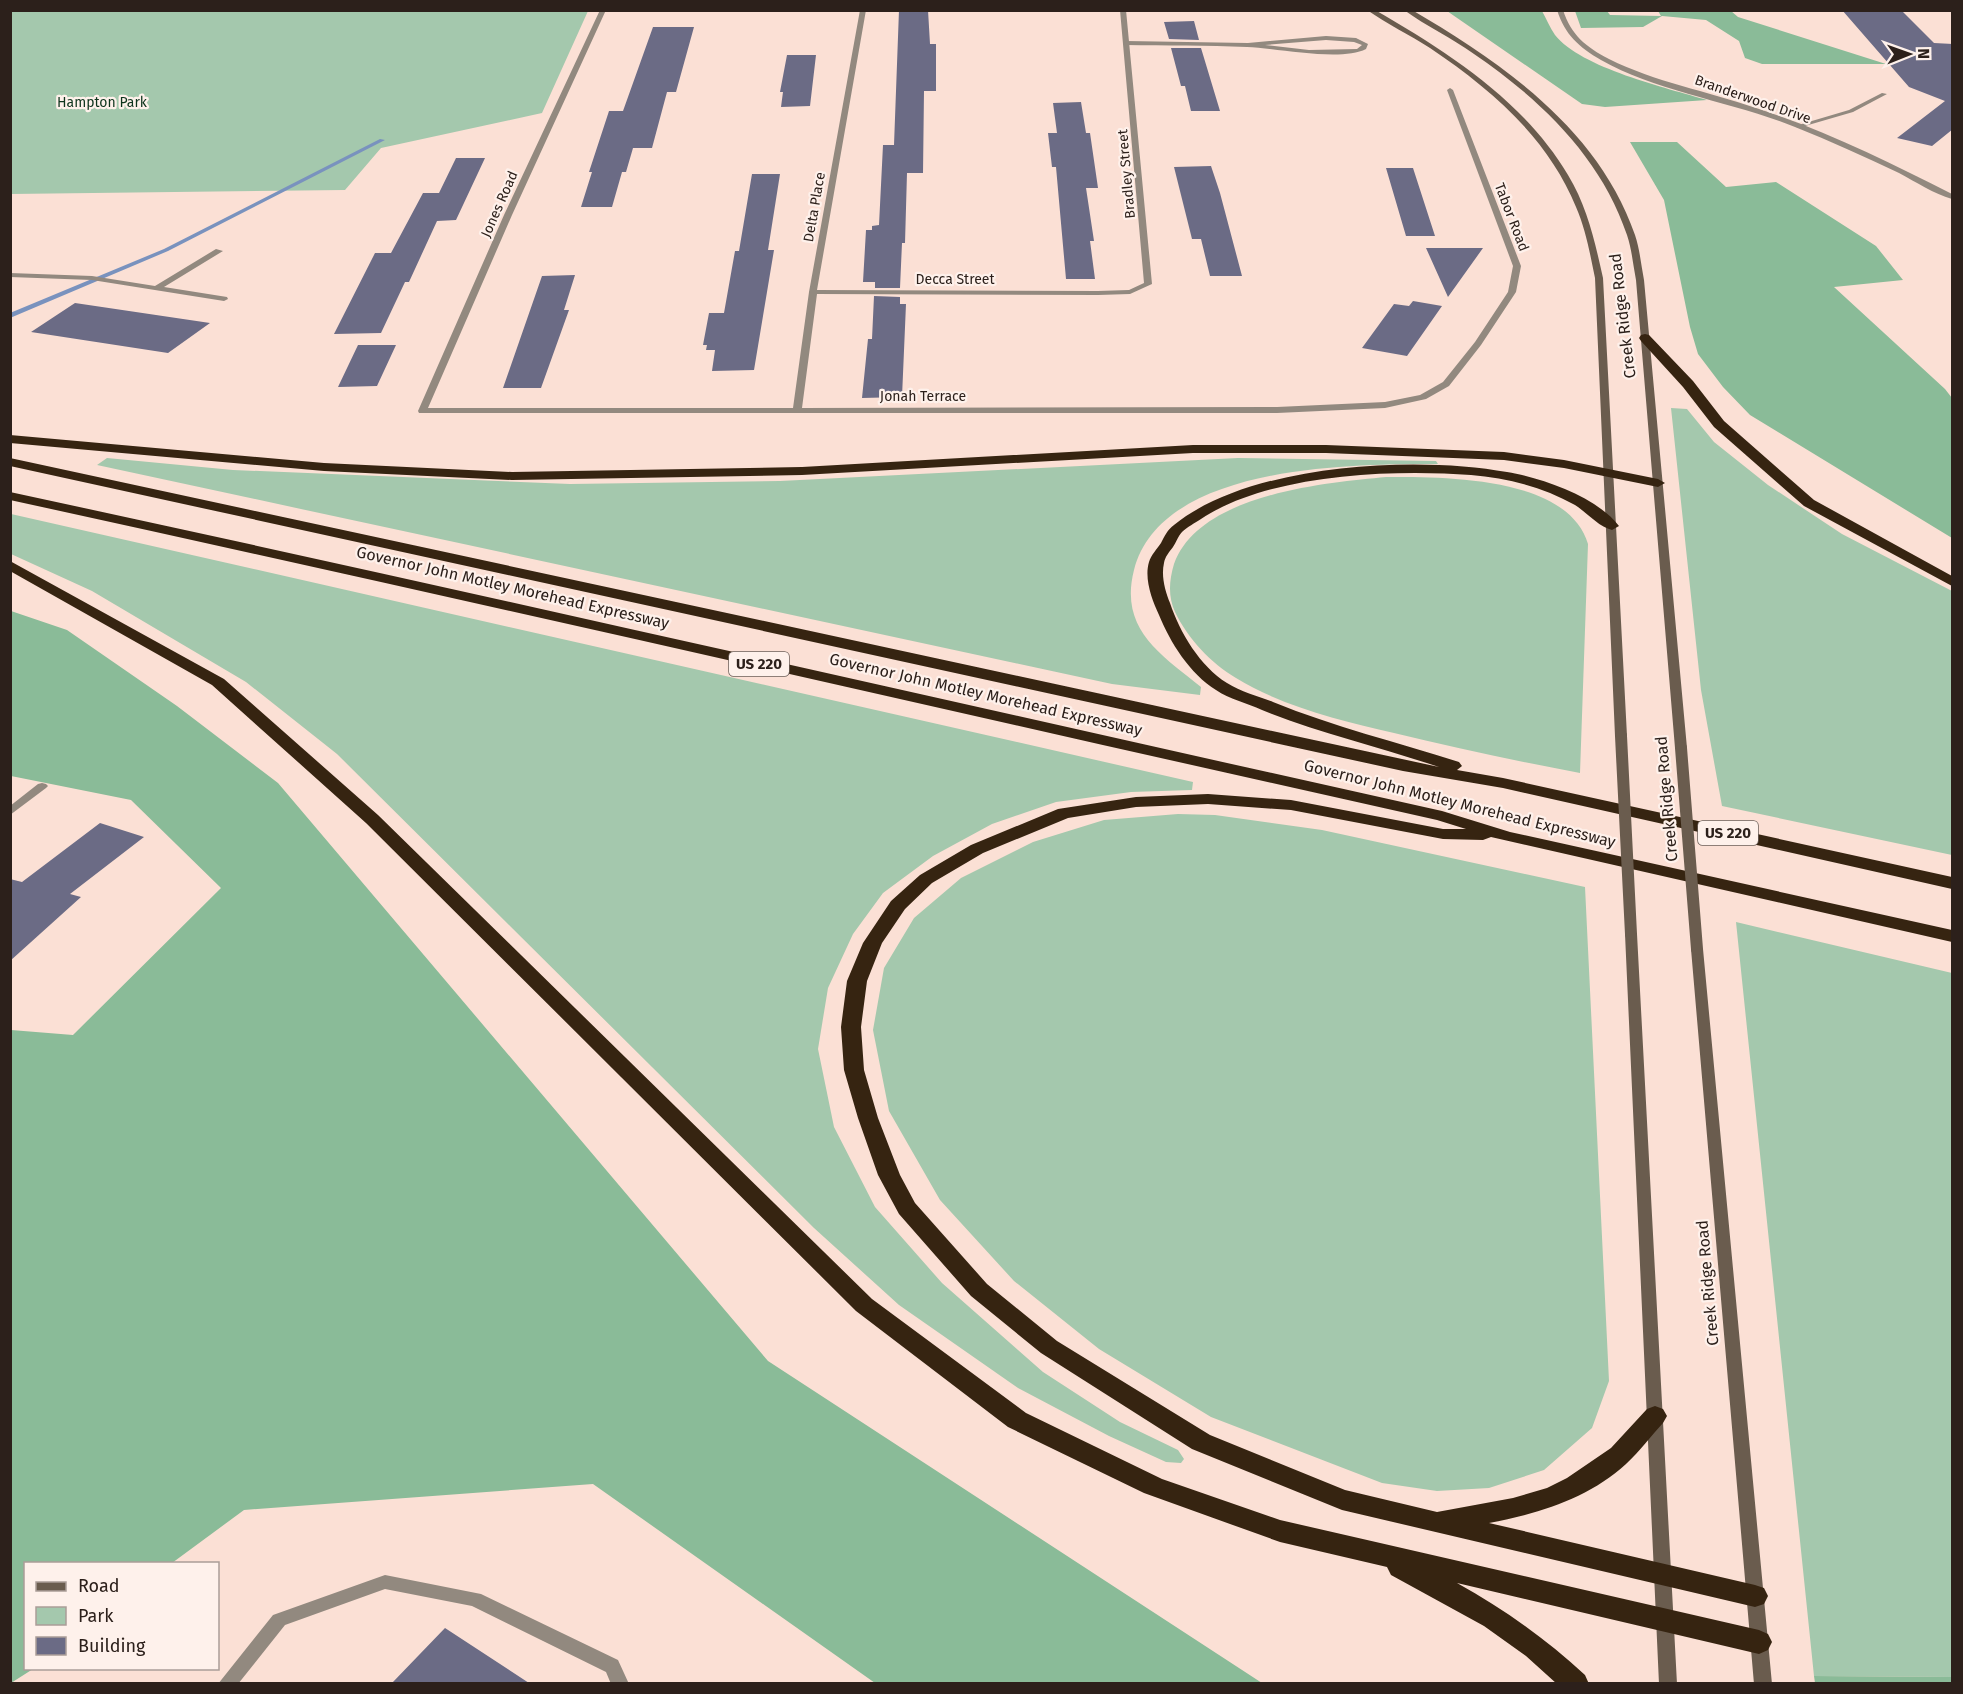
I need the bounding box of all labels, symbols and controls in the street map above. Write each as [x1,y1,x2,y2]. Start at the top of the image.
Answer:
north arrow [1879,24,1939,84]
text: N [1914,48,1933,59]
street label: Branderwood Drive [1692,72,1813,127]
park label: Hampton Park [57,94,148,111]
street label: Bradley Street [1114,128,1139,219]
street label: Jones Road [477,168,522,240]
street label: Delta Place [800,171,829,243]
street label: Tabor Road [1491,181,1532,254]
street label: Creek Ridge Road [1605,252,1640,380]
street label: Decca Street [916,271,995,288]
street label: Jonah Terrace [880,388,966,405]
street label: Governor John Motley Morehead Expressway [355,542,671,633]
street label: Governor John Motley Morehead Expressway [828,649,1144,740]
road number: US 220 [729,652,789,676]
street label: Creek Ridge Road [1652,735,1681,863]
street label: Governor John Motley Morehead Expressway [1302,756,1618,851]
road number: US 220 [1698,821,1758,845]
street label: Creek Ridge Road [1693,1219,1722,1347]
legend [24,1562,219,1670]
text: Road [78,1575,120,1597]
text: Park [78,1605,114,1627]
text: Building [78,1635,146,1657]

